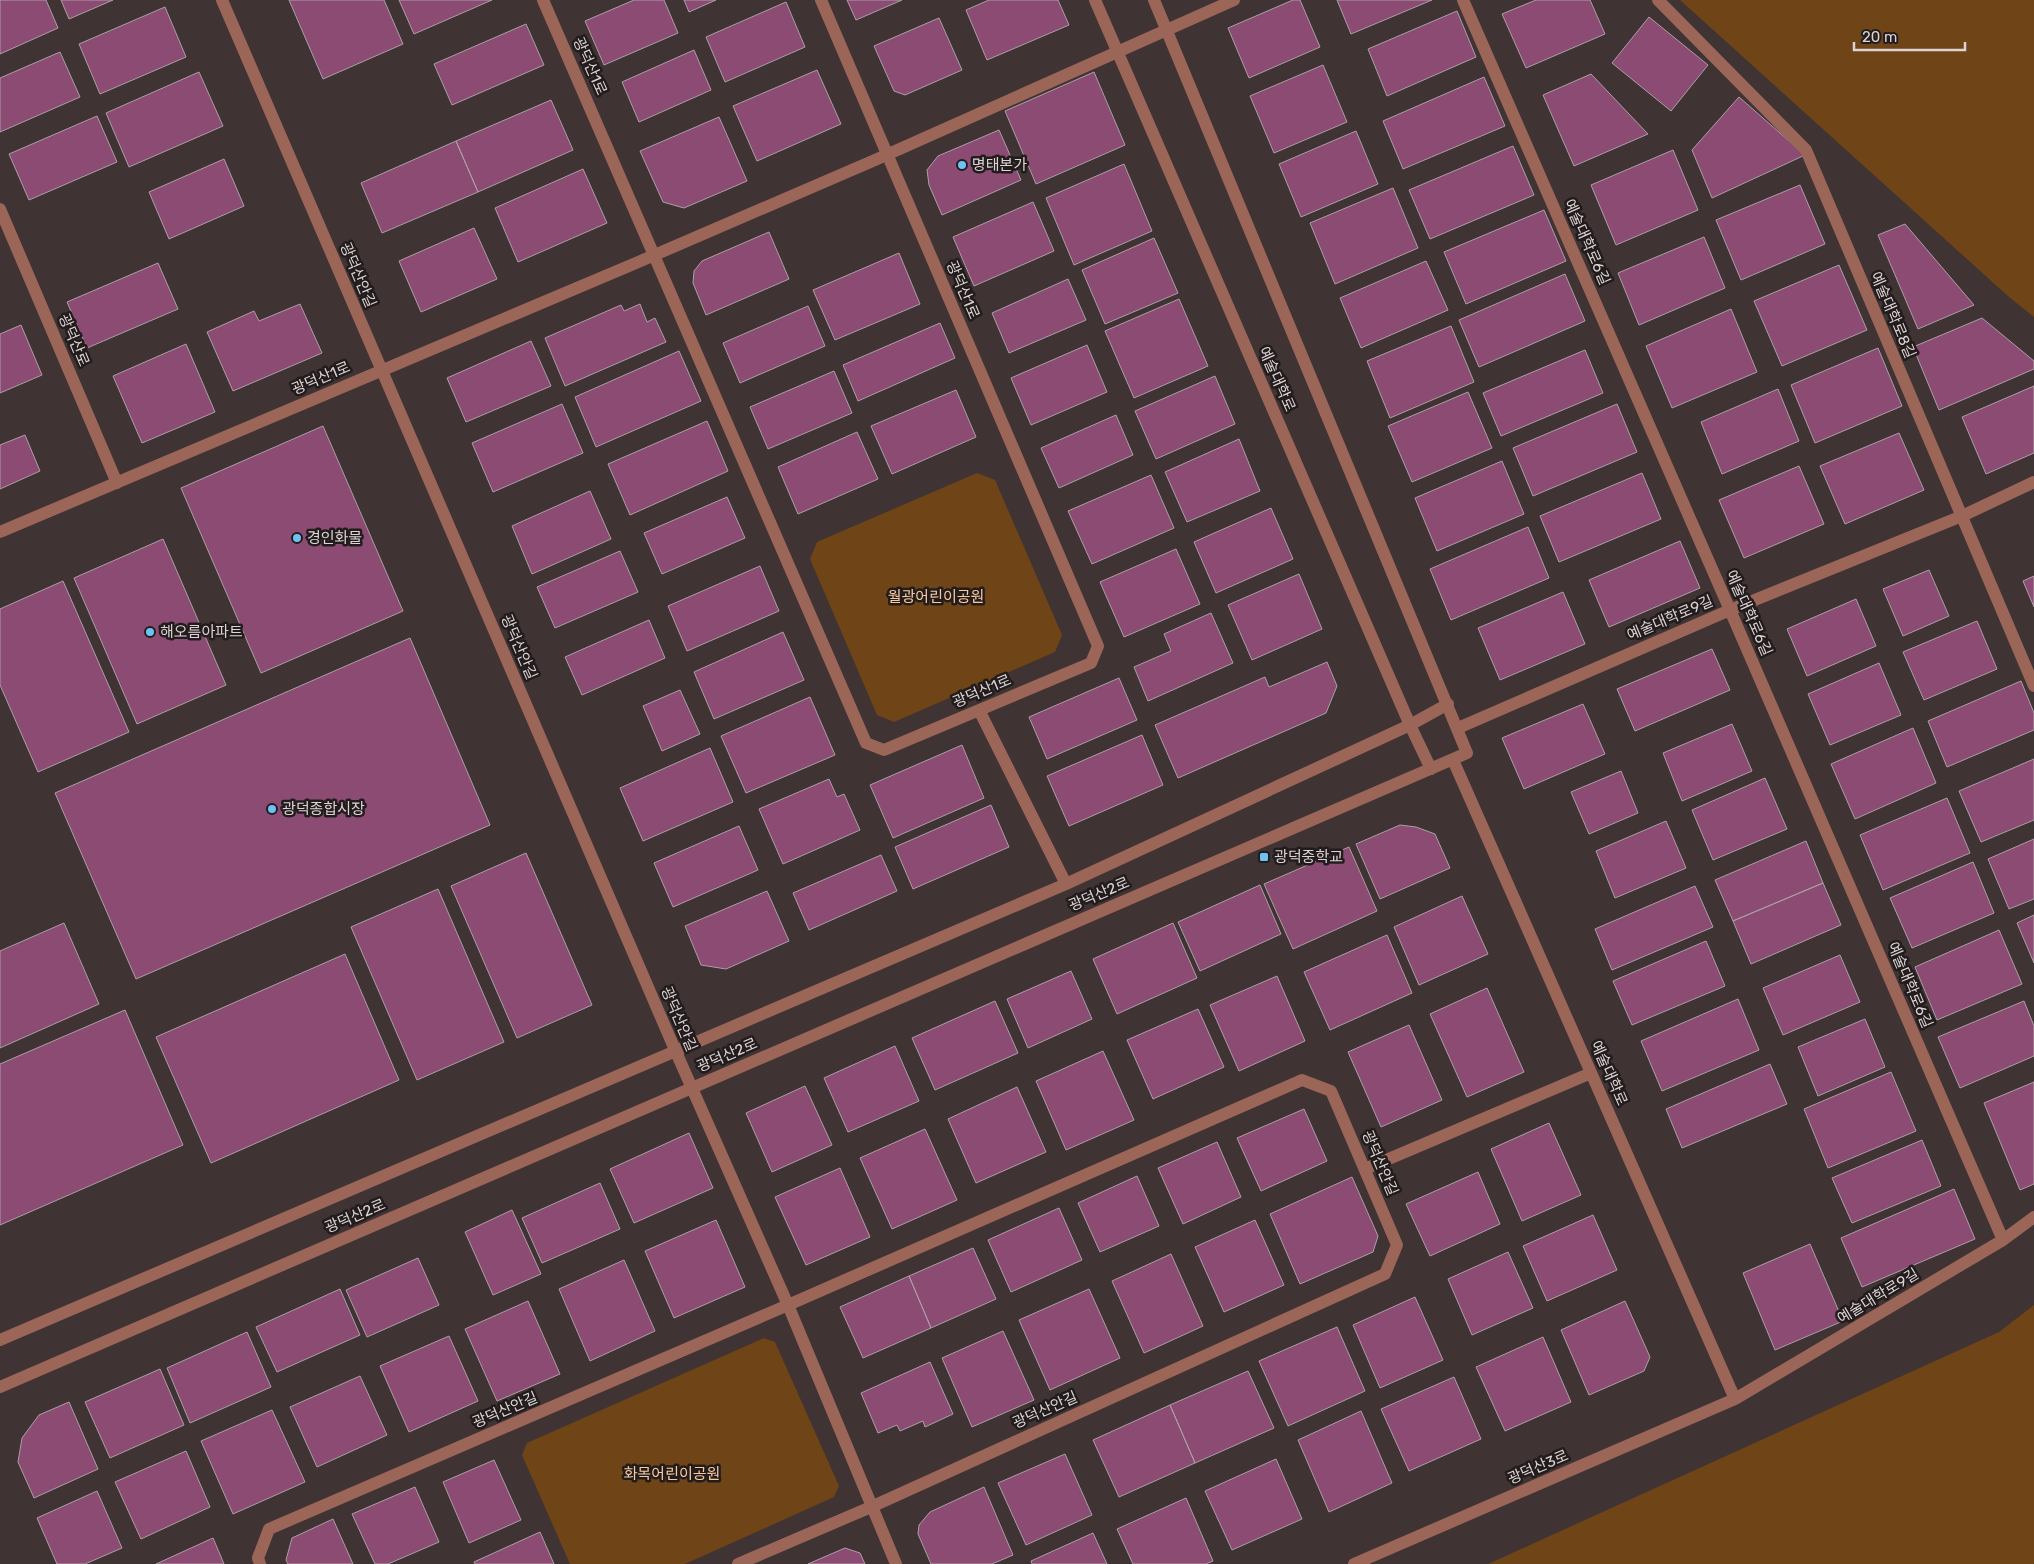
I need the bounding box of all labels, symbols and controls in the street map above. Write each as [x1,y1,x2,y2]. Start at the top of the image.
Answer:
scale bar [1854,20,1965,52]
text: 20 m [1862,28,1897,46]
street label: 광덕산1로 [569,34,611,98]
place label: 명태본가 [972,156,1027,174]
marker: 명태본가 [956,159,968,171]
street label: 예술대학로6길 [1560,196,1614,288]
street label: 광덕산안길 [336,240,380,310]
street label: 광덕산1로 [943,258,983,322]
street label: 예술대학로8길 [1867,269,1919,361]
street label: 광덕산로 [55,311,93,369]
street label: 예술대학로 [1255,344,1299,414]
street label: 광덕산1로 [289,358,353,398]
place label: 경인화물 [307,529,362,547]
marker: 경인화물 [291,532,303,544]
street label: 예술대학로6길 [1722,567,1776,659]
park label: 월광어린이공원 [888,588,984,606]
street label: 예술대학로9길 [1624,592,1716,644]
street label: 광덕산안길 [497,612,541,682]
place label: 해오름아파트 [160,623,243,641]
marker: 해오름아파트 [144,626,156,638]
street label: 광덕산1로 [950,671,1014,711]
place label: 광덕종합시장 [282,800,365,818]
marker: 광덕종합시장 [266,803,278,815]
place label: 광덕중학교 [1274,848,1343,866]
marker: 광덕중학교 [1258,851,1270,863]
street label: 광덕산2로 [1066,873,1132,915]
street label: 예술대학로6길 [1884,939,1936,1031]
street label: 광덕산안길 [657,984,701,1054]
street label: 광덕산2로 [694,1034,760,1076]
street label: 예술대학로 [1587,1038,1631,1108]
street label: 광덕산안길 [1358,1128,1402,1198]
street label: 광덕산2로 [322,1195,388,1237]
street label: 예술대학로9길 [1834,1265,1922,1327]
street label: 광덕산안길 [470,1388,540,1432]
street label: 광덕산안길 [1010,1388,1080,1432]
street label: 광덕산3로 [1505,1446,1571,1488]
park label: 화목어린이공원 [624,1465,720,1483]

